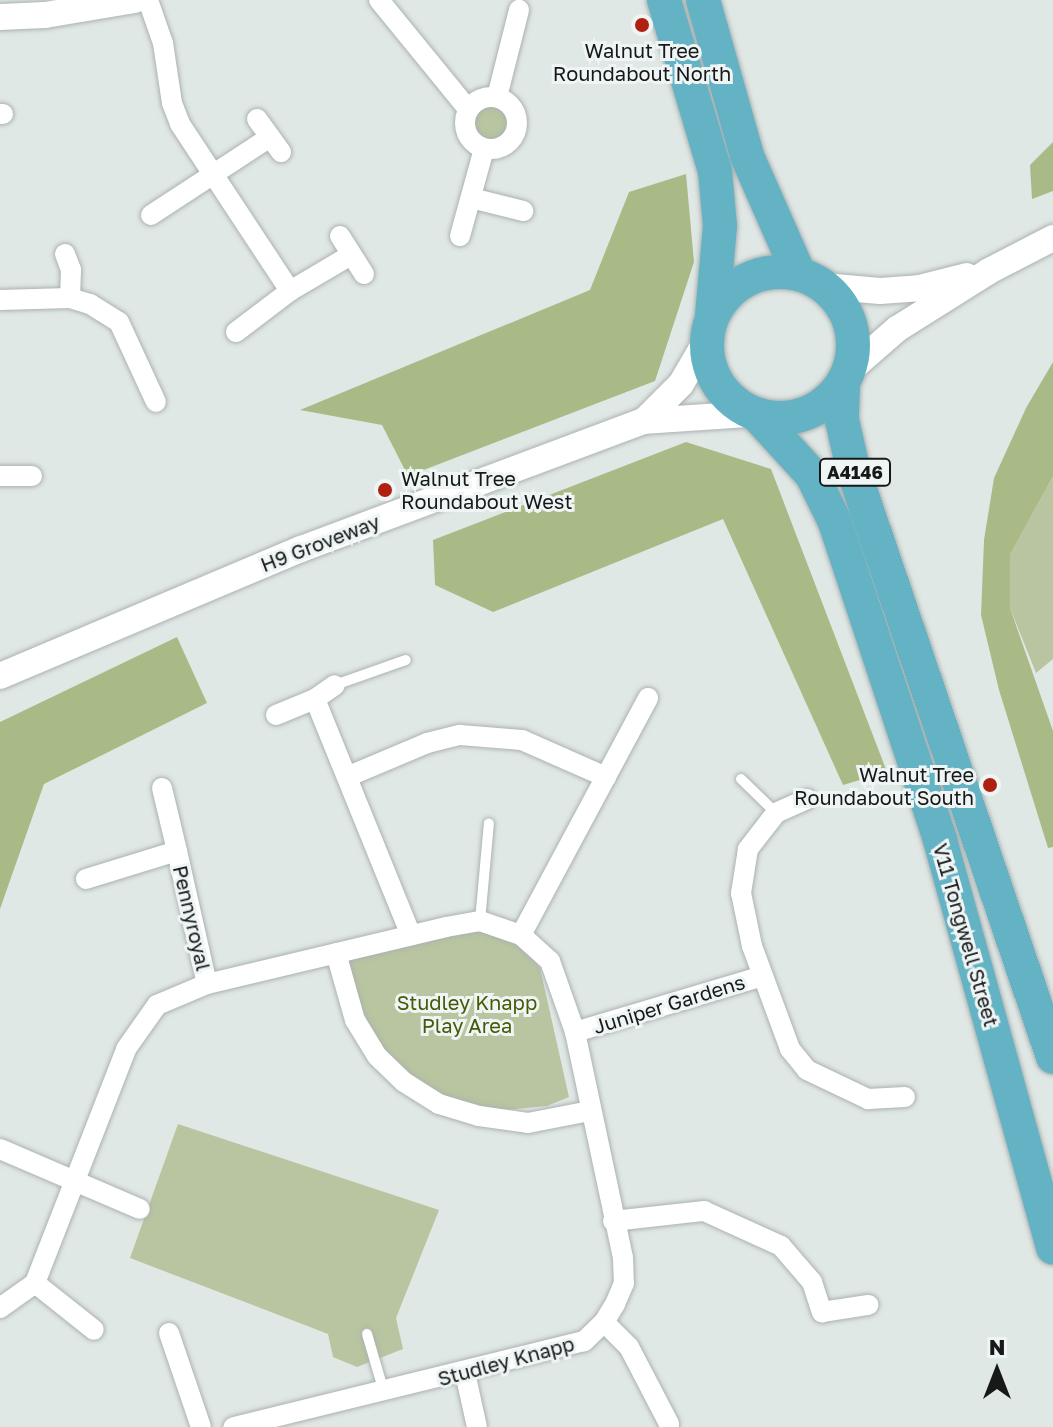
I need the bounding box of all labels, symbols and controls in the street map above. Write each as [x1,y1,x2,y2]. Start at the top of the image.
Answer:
marker: Walnut Tree Roundabout North [633,16,651,34]
place label: Walnut Tree Roundabout North [553,38,731,85]
road number: A4146 [819,458,891,486]
place label: Walnut Tree Roundabout West [401,466,572,513]
marker: Walnut Tree Roundabout West [376,481,394,499]
street label: H9 Groveway [257,509,383,577]
place label: Walnut Tree Roundabout South [794,762,974,809]
marker: Walnut Tree Roundabout South [981,776,999,794]
street label: V11 Tongwell Street [928,841,1004,1029]
street label: Pennyroyal [168,863,216,973]
street label: Juniper Gardens [590,970,748,1038]
park label: Studley Knapp Play Area [397,991,537,1038]
street label: Studley Knapp [435,1331,577,1391]
north arrow [957,1331,1037,1411]
text: N [989,1333,1005,1360]

